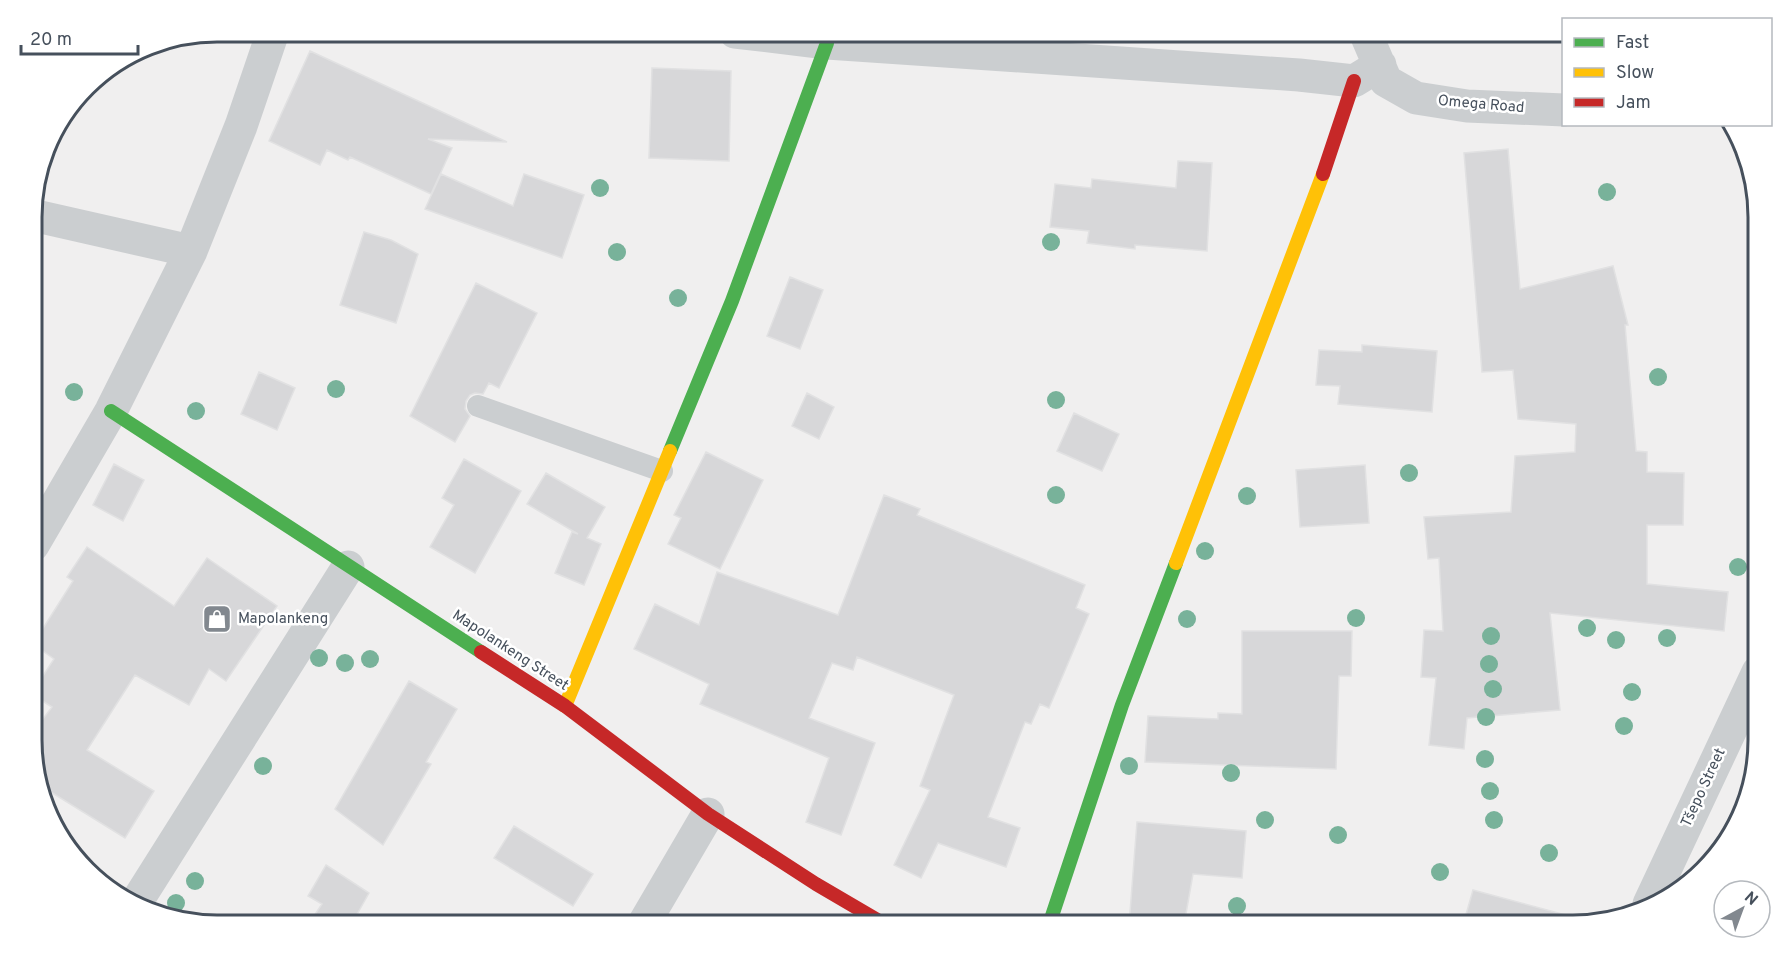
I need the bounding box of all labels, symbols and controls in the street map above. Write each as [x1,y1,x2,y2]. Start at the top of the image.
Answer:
scale bar [21,18,138,56]
legend [1562,18,1772,126]
text: 20 m [30,29,72,52]
text: Fast [1616,32,1649,55]
text: Slow [1616,62,1654,85]
street label: Omega Road [1437,92,1525,118]
text: Jam [1616,92,1651,115]
shop icon: Mapolankeng [201,603,233,635]
street label: Mapolankeng Street [448,606,572,696]
place label: Mapolankeng [238,610,328,629]
street label: Tšepo Street [1677,745,1731,831]
north arrow [1712,879,1772,939]
text: N [1740,888,1761,911]

